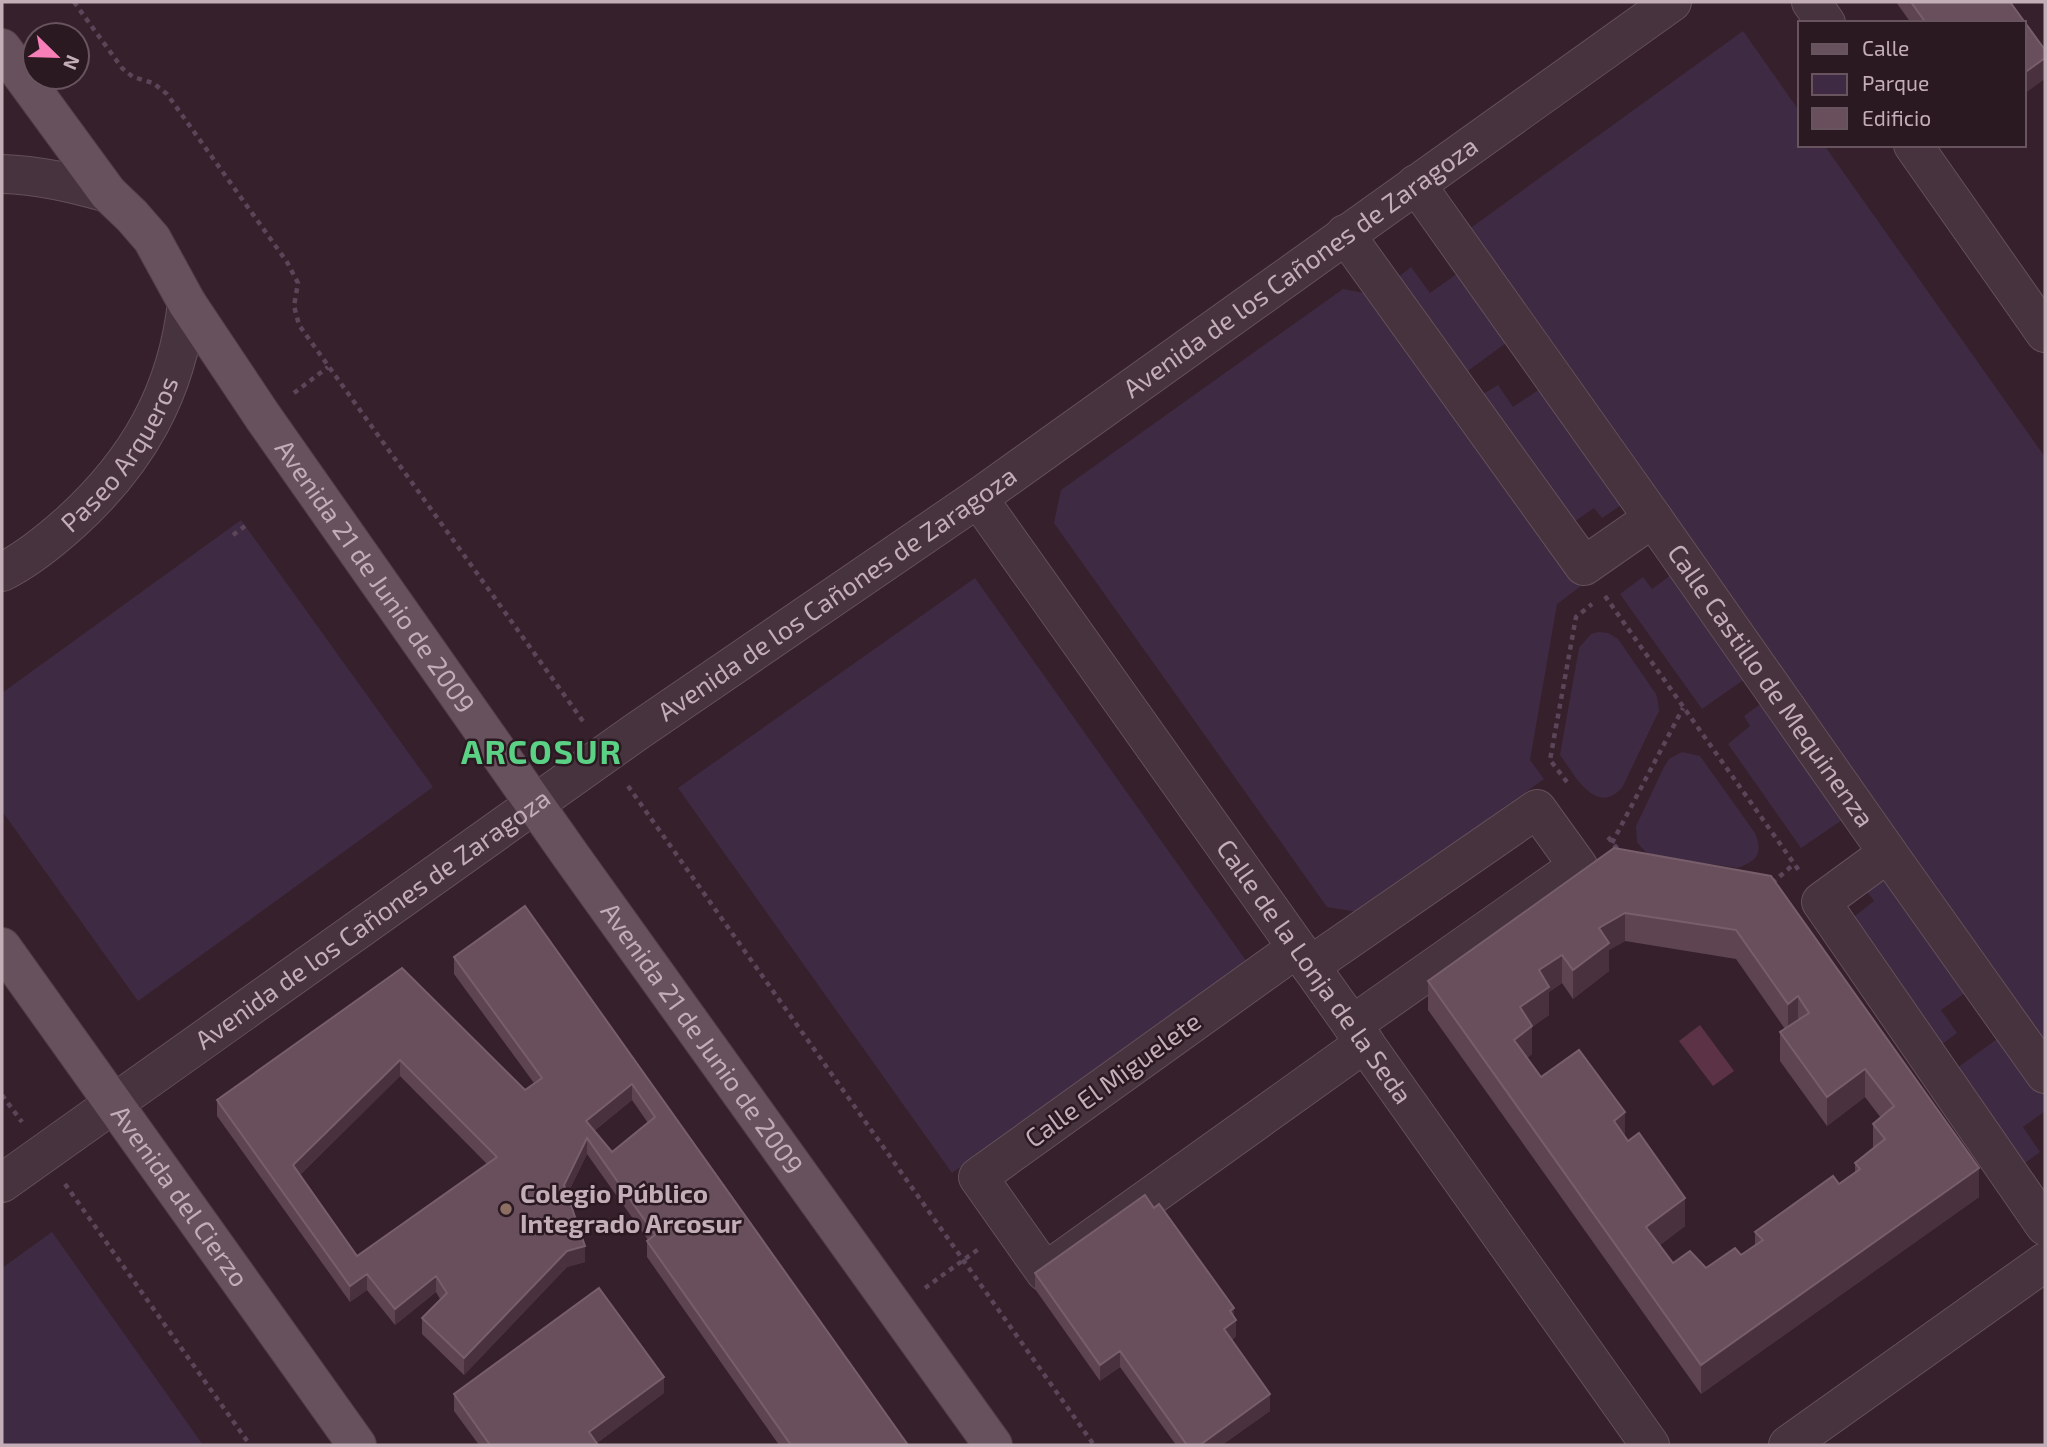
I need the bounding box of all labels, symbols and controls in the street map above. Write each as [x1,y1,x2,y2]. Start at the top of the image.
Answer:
north arrow [21,21,91,91]
legend [1798,21,2026,147]
text: Calle [1862,35,1909,60]
text: N [59,52,85,74]
text: Parque [1862,70,1929,95]
text: Edificio [1862,105,1931,130]
street label: Avenida de los Cañones de Zaragoza [1117,129,1483,403]
street label: Paseo Arqueros [54,372,183,538]
street label: Avenida 21 de Junio de 2009 [270,433,482,718]
street label: Avenida de los Cañones de Zaragoza [651,459,1022,727]
street label: Calle Castillo de Mequinenza [1662,538,1882,832]
district label: ARCOSUR [461,731,623,771]
street label: Avenida de los Cañones de Zaragoza [188,781,555,1055]
street label: Calle de la Lonja de la Seda [1211,833,1420,1109]
street label: Avenida 21 de Junio de 2009 [595,896,811,1179]
street label: Calle El Miguelete [1018,1005,1206,1153]
street label: Avenida del Cierzo [106,1099,256,1292]
place label: Colegio Público Integrado Arcosur [520,1177,742,1238]
marker: Colegio Público Integrado Arcosur [498,1201,514,1217]

